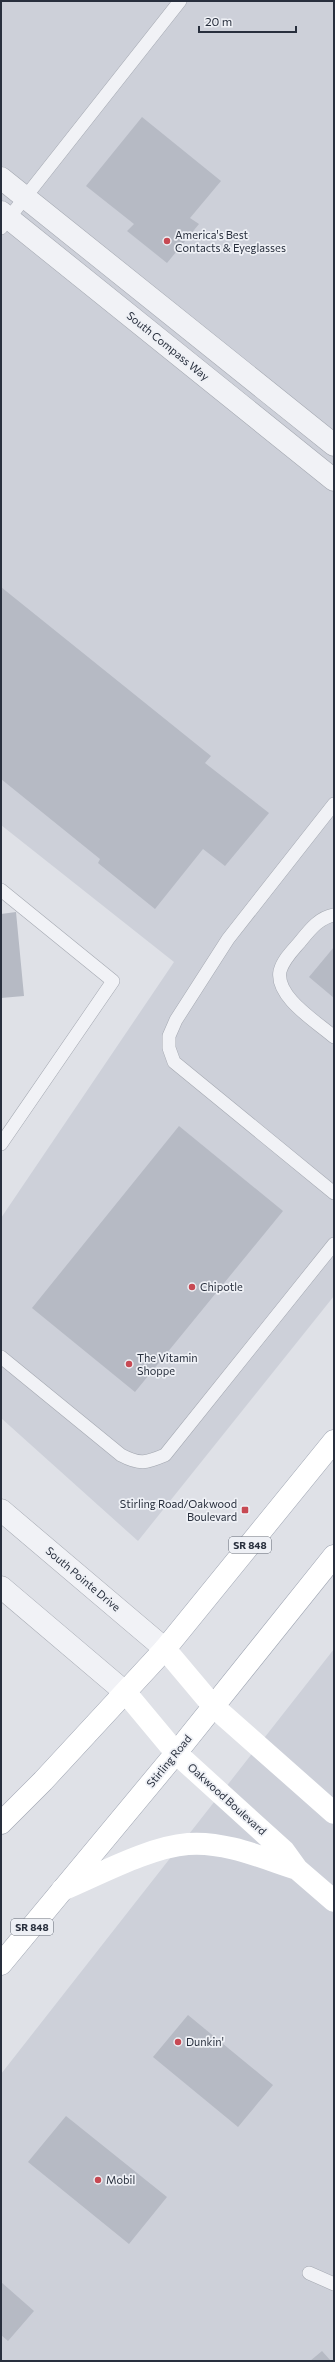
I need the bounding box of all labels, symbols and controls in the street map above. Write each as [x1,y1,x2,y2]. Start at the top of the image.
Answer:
scale bar [199,8,296,34]
text: 20 m [205,14,232,28]
place label: America's Best Contacts & Eyeglasses [175,228,286,254]
marker: America's Best Contacts & Eyeglasses [162,236,172,246]
street label: South Compass Way [125,308,212,383]
place label: Chipotle [200,1280,243,1293]
marker: Chipotle [187,1282,197,1292]
place label: The Vitamin Shoppe [137,1351,198,1377]
marker: The Vitamin Shoppe [124,1359,134,1369]
place label: Stirling Road/Oakwood Boulevard [120,1497,237,1523]
marker: Stirling Road/Oakwood Boulevard [240,1505,250,1515]
road number: SR 848 [229,1537,271,1553]
street label: South Pointe Drive [43,1544,123,1614]
street label: Stirling Road [143,1732,194,1790]
street label: Oakwood Boulevard [185,1760,269,1837]
road number: SR 848 [11,1919,53,1935]
place label: Dunkin' [186,2035,224,2048]
marker: Dunkin' [173,2037,183,2047]
place label: Mobil [106,2173,135,2186]
marker: Mobil [93,2175,103,2185]

